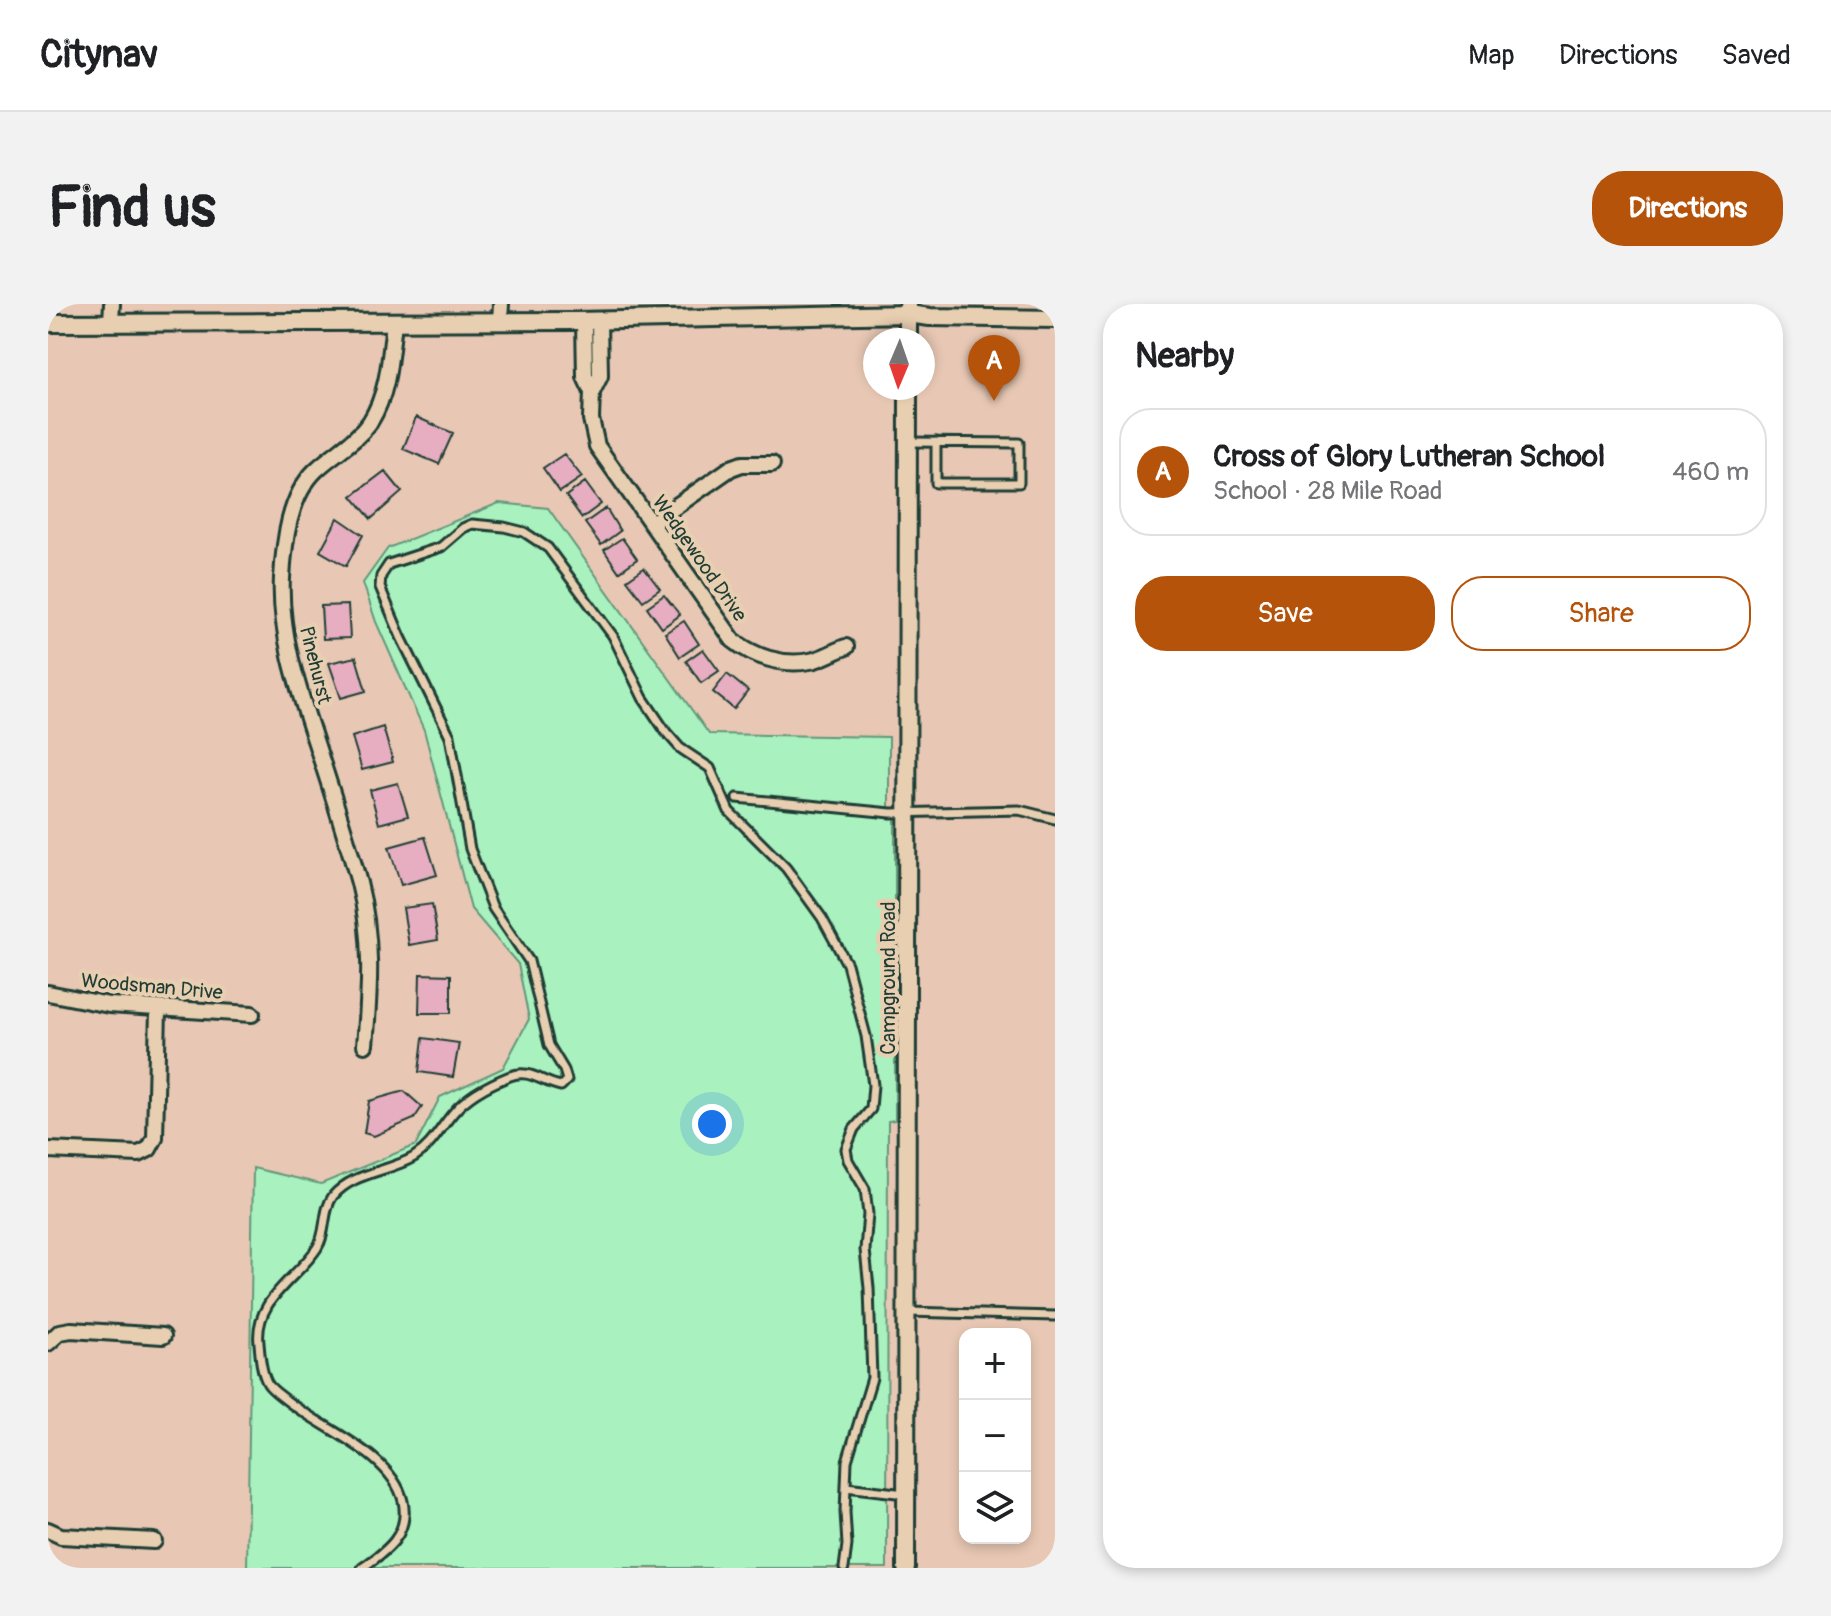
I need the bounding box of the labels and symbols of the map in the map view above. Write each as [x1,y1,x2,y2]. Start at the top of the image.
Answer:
north arrow [863,328,935,400]
pin: A [968,335,1020,401]
street label: Wedgewood Drive [647,490,752,626]
street label: Pinehurst [294,624,337,707]
street label: Campground Road [876,901,901,1055]
street label: Woodsman Drive [80,968,224,1005]
your location [692,1104,732,1144]

